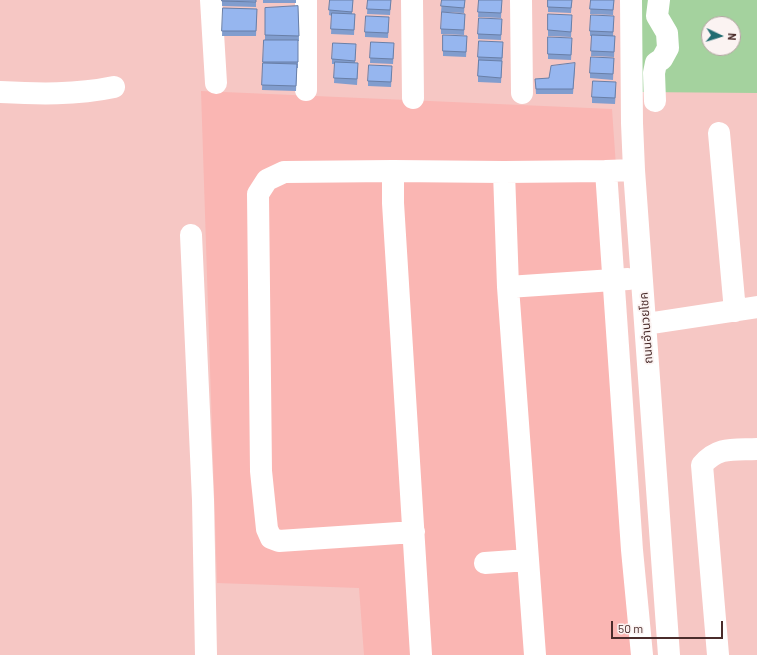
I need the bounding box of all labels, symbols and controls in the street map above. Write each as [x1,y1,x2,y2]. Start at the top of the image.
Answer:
north arrow [701,16,741,56]
text: N [726,33,739,41]
street label: ถนนอำนวยโชค [636,292,656,364]
scale bar [613,613,725,639]
text: 50 m [618,621,643,635]

